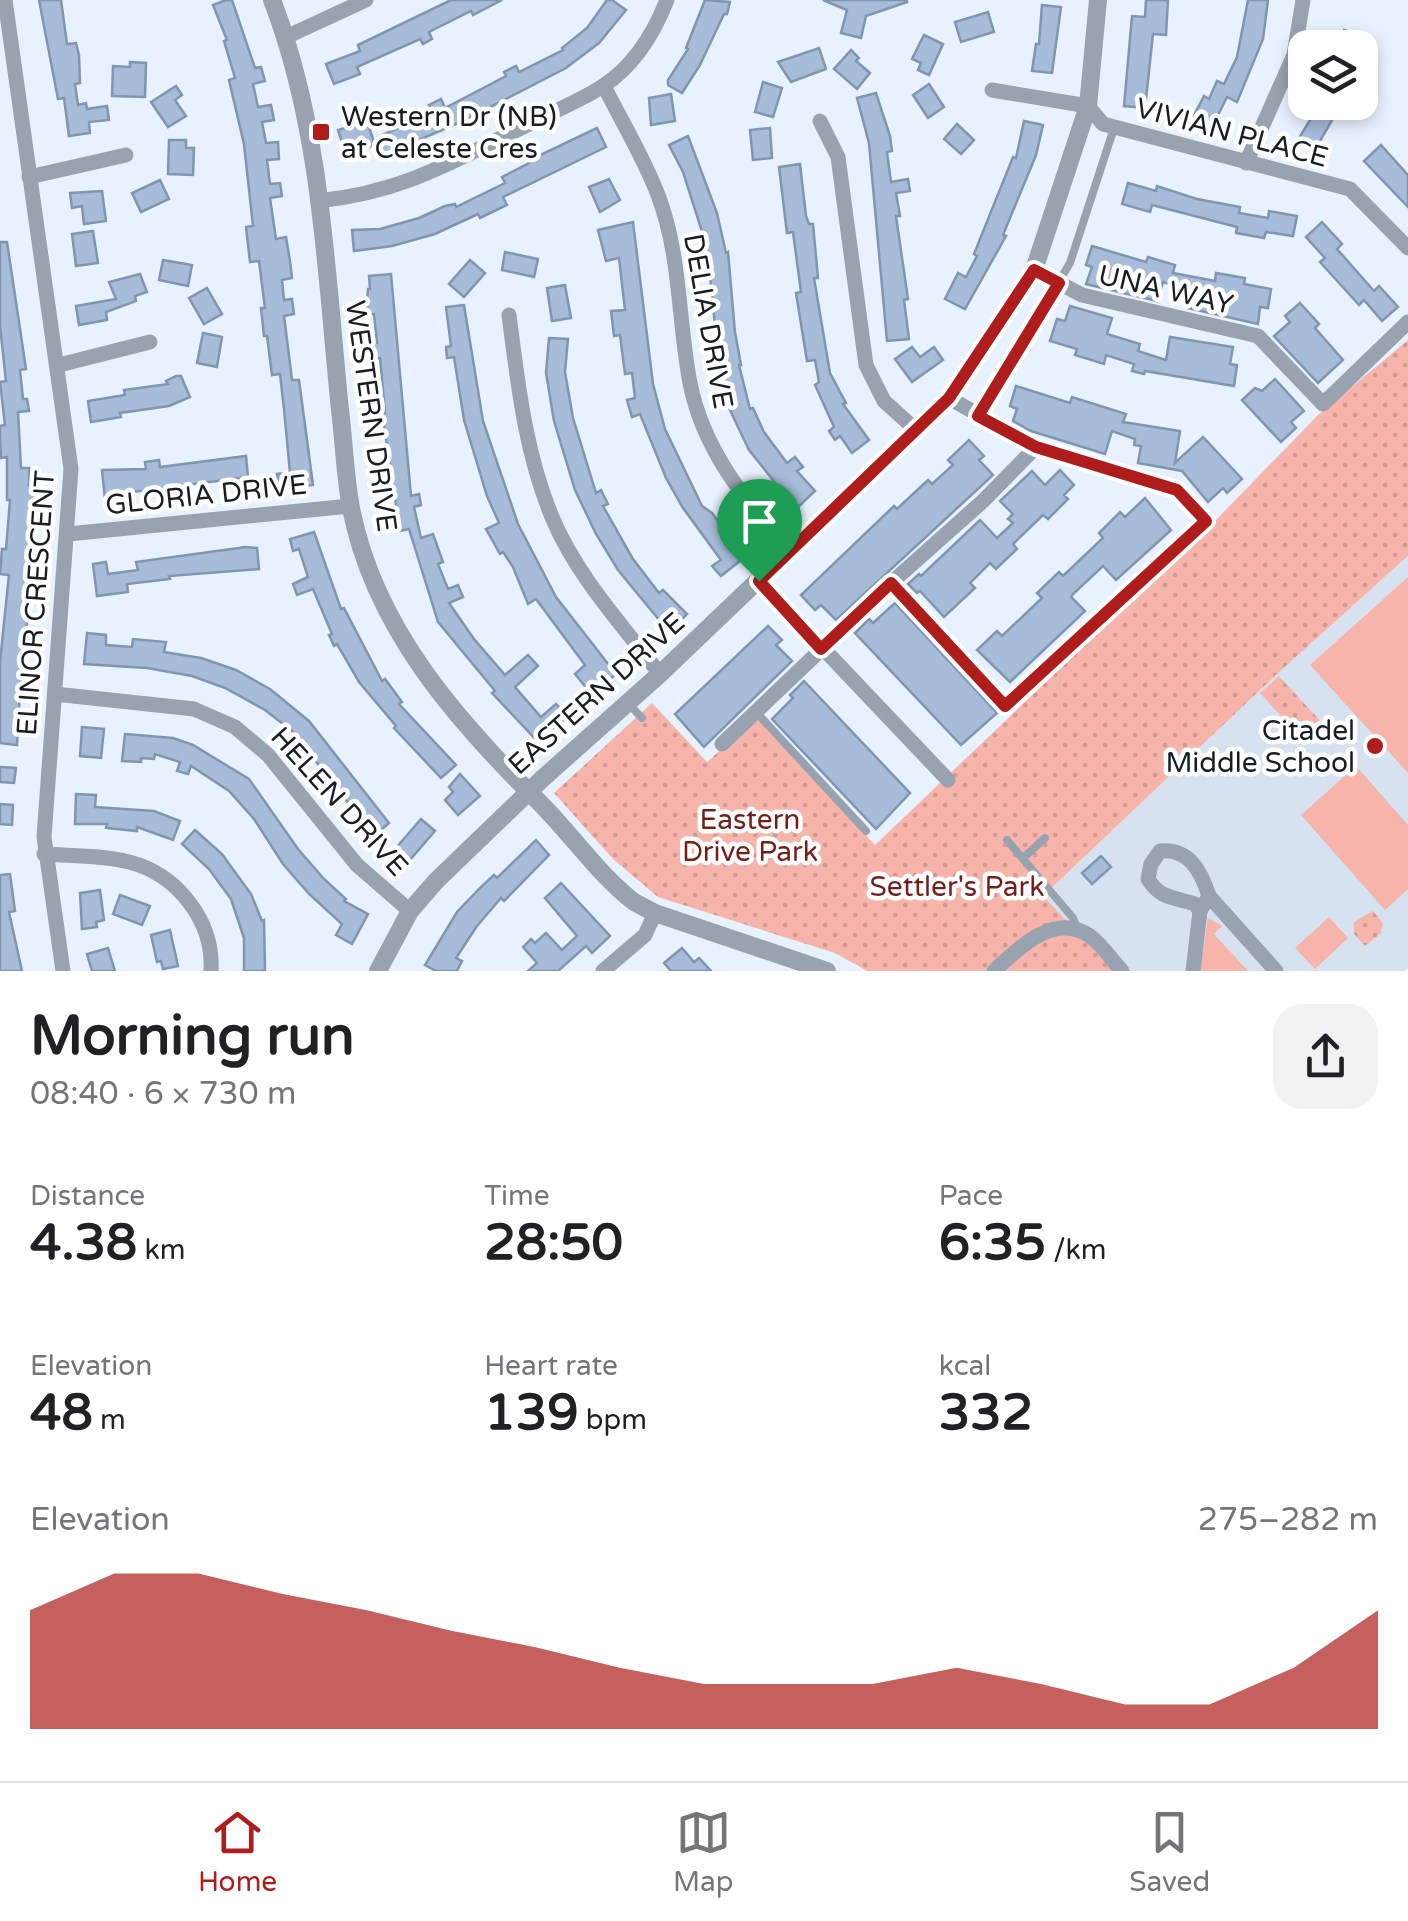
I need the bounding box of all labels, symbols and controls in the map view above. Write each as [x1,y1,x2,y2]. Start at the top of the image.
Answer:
map controls [1288,30,1378,120]
button: layers [1288,30,1378,120]
street label: VIVIAN PLACE [1132,91,1332,175]
place label: Western Dr (NB) at Celeste Cres [341,100,557,166]
marker: Western Dr (NB) at Celeste Cres [310,121,332,143]
street label: DELIA DRIVE [676,231,740,411]
street label: UNA WAY [1095,258,1237,322]
street label: WESTERN DRIVE [338,298,404,534]
street label: GLORIA DRIVE [104,468,309,522]
street label: ELINOR CRESCENT [10,469,62,737]
pin [717,479,802,582]
icon: arrive [732,494,787,549]
street label: EASTERN DRIVE [501,606,692,782]
place label: Citadel Middle School [1166,714,1355,780]
street label: HELEN DRIVE [263,720,415,883]
marker: Citadel Middle School [1364,735,1386,757]
park label: Eastern Drive Park [682,803,818,869]
park label: Settler's Park [870,870,1044,904]
text: Morning run [30,1004,355,1070]
button: share [1273,1004,1378,1109]
text: 08:40 · 6 × 730 m [30,1075,296,1113]
text: Distance [30,1179,145,1213]
text: Time [484,1179,550,1213]
text: Pace [939,1179,1003,1213]
text: 4.38 [30,1213,137,1273]
text: 28:50 [484,1213,623,1273]
text: 6:35 [939,1213,1046,1273]
text: km [137,1233,185,1267]
text: /km [1046,1233,1107,1267]
text: Elevation [30,1349,152,1383]
text: Heart rate [484,1349,618,1383]
text: kcal [939,1349,991,1383]
text: 48 [30,1383,93,1443]
text: 139 [484,1383,579,1443]
text: 332 [939,1383,1033,1443]
text: m [93,1403,126,1437]
text: bpm [579,1403,647,1437]
text: Elevation [30,1501,170,1539]
text: 275–282 m [1198,1501,1378,1539]
tab: Home [198,1805,277,1899]
tab: Map [673,1805,733,1899]
tab: Saved [1129,1805,1210,1899]

